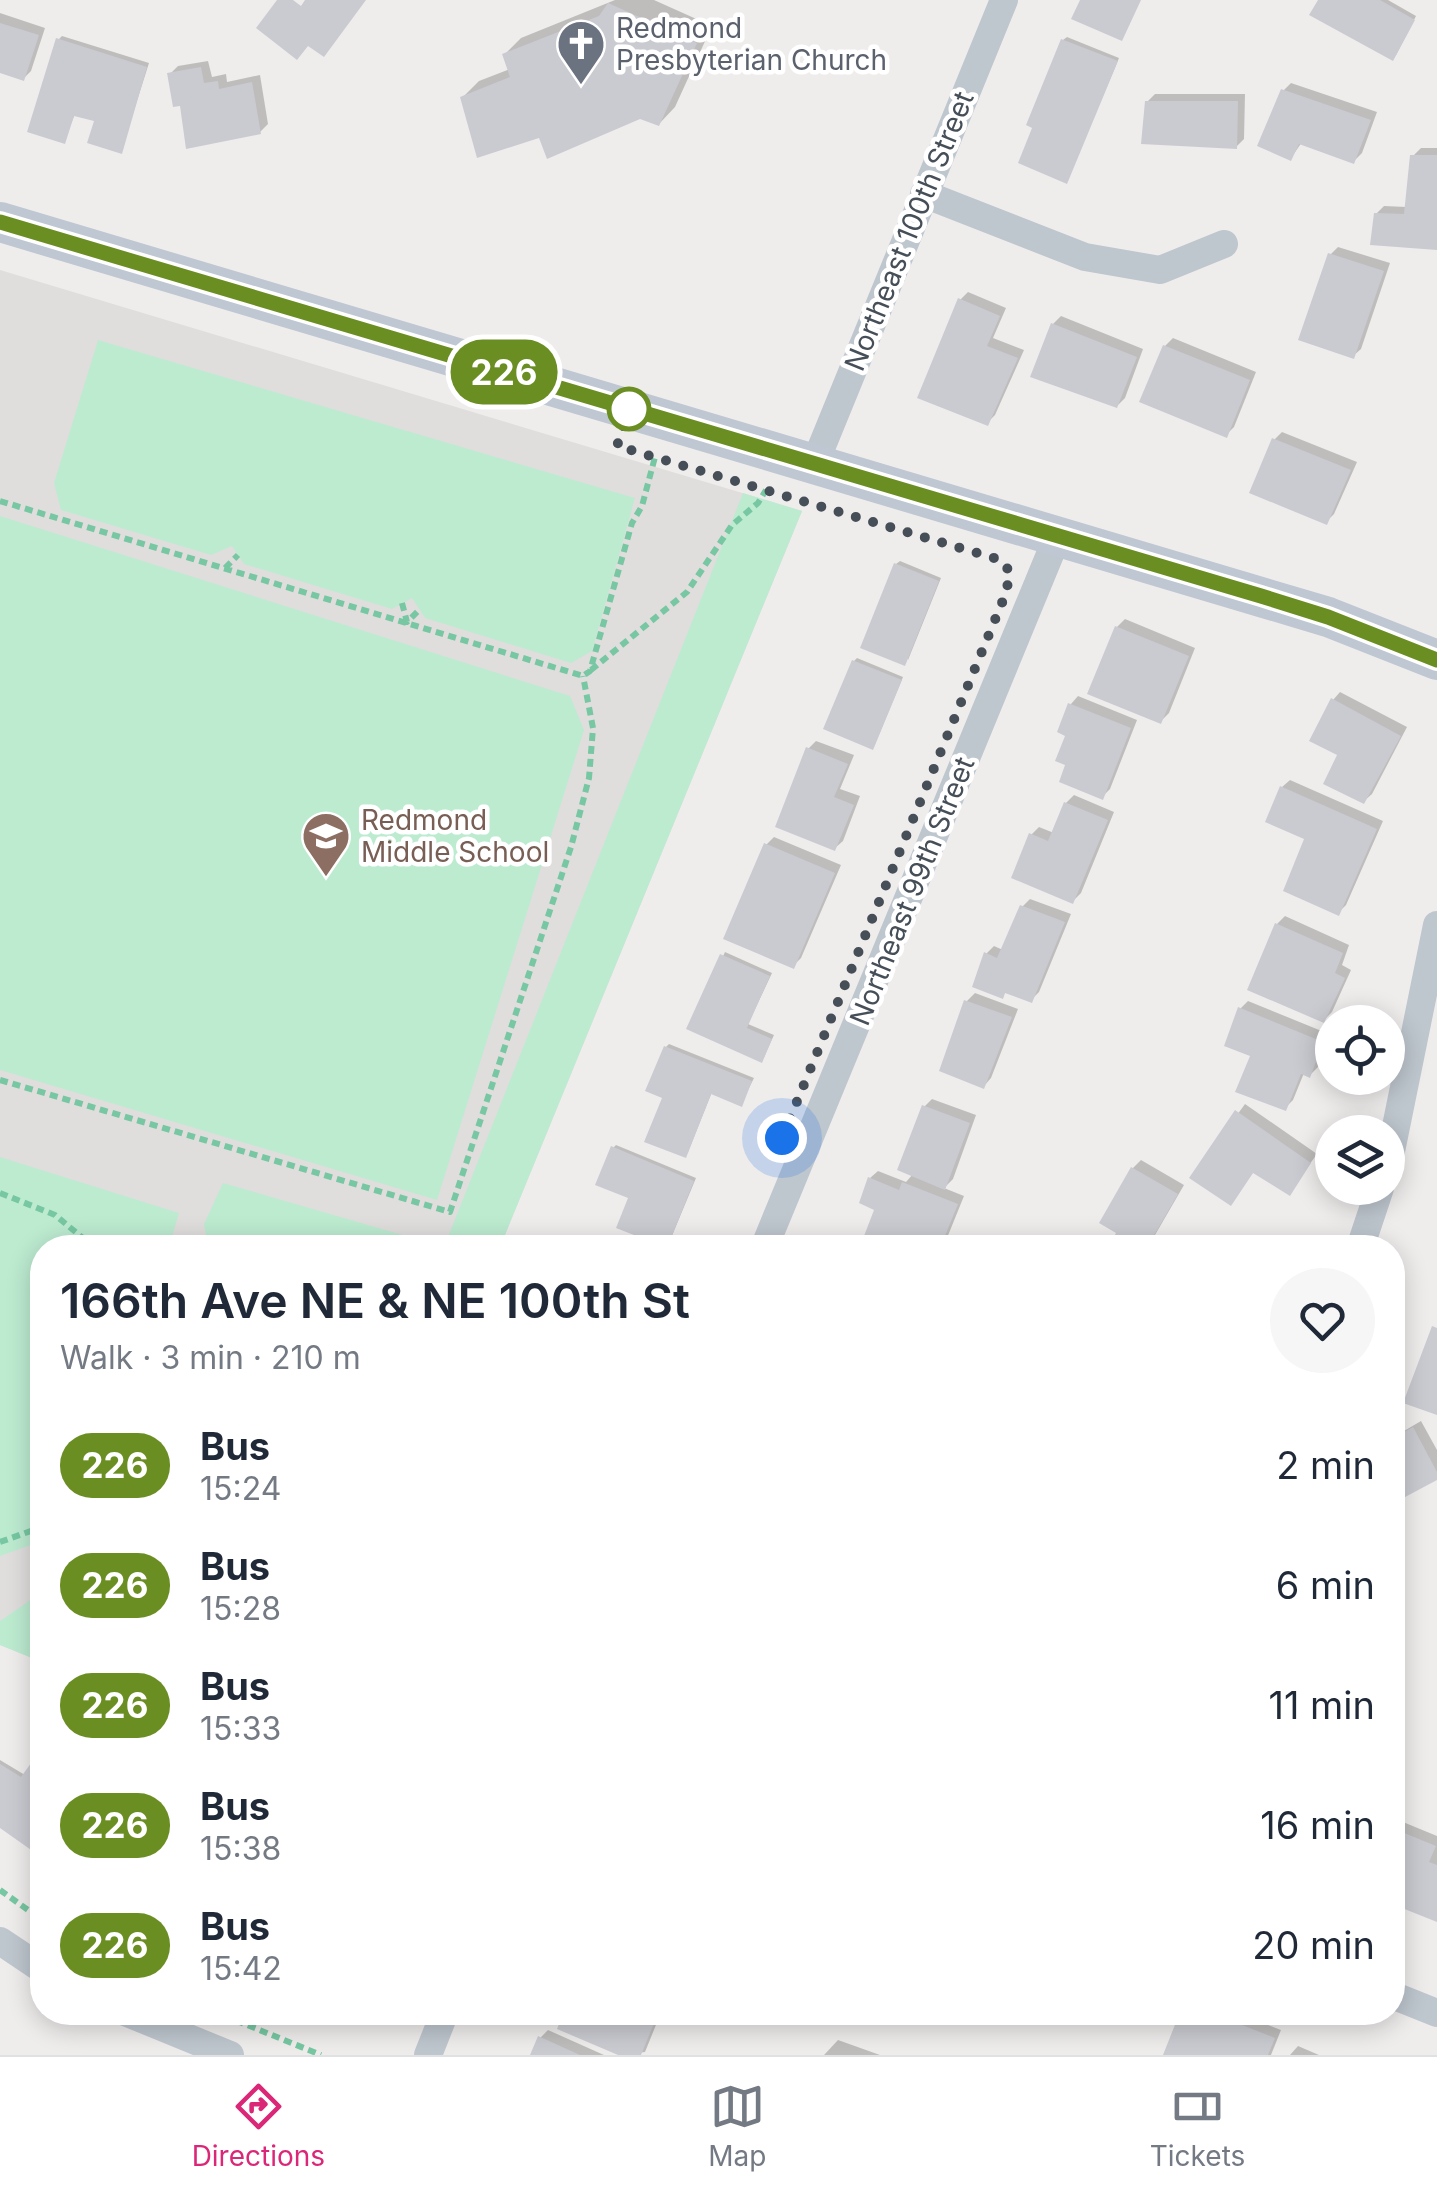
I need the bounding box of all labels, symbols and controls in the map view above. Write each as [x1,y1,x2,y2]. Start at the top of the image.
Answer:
place label: Redmond Presbyterian Church [616,11,887,77]
church icon: Redmond Presbyterian Church [555,18,607,86]
street label: Northeast 100th Street [837,86,981,376]
line badge: 226 [446,340,562,404]
text: 226 [471,351,537,393]
unlabelled marker [608,388,650,430]
street label: Northeast 99th Street [843,752,981,1030]
place label: Redmond Middle School [361,803,549,869]
school or university icon: Redmond Middle School [300,810,352,878]
map controls [1315,1005,1405,1205]
button: locate [1315,1005,1405,1095]
your location [757,1113,807,1163]
button: layers [1315,1115,1405,1205]
button: heart [1270,1268,1375,1373]
text: 166th Ave NE & NE 100th St [60,1271,690,1330]
text: Walk · 3 min · 210 m [60,1338,361,1377]
text: Bus [200,1423,270,1469]
text: 2 min [1276,1442,1375,1488]
text: 226 [82,1444,148,1486]
text: 15:24 [200,1469,281,1508]
text: Bus [200,1543,270,1589]
text: 6 min [1276,1562,1375,1608]
text: 226 [82,1564,148,1606]
text: 15:28 [200,1589,281,1628]
text: Bus [200,1663,270,1709]
text: 11 min [1268,1682,1375,1728]
text: 226 [82,1684,148,1726]
text: 15:33 [200,1709,281,1748]
text: Bus [200,1783,270,1829]
text: 16 min [1260,1802,1375,1848]
text: 226 [82,1804,148,1846]
text: 15:38 [200,1829,281,1868]
text: Bus [200,1903,270,1949]
text: 20 min [1252,1922,1375,1968]
text: 226 [82,1924,148,1966]
text: 15:42 [200,1949,282,1988]
tab: Directions [192,2079,325,2173]
tab: Map [708,2079,767,2173]
tab: Tickets [1150,2079,1245,2173]

